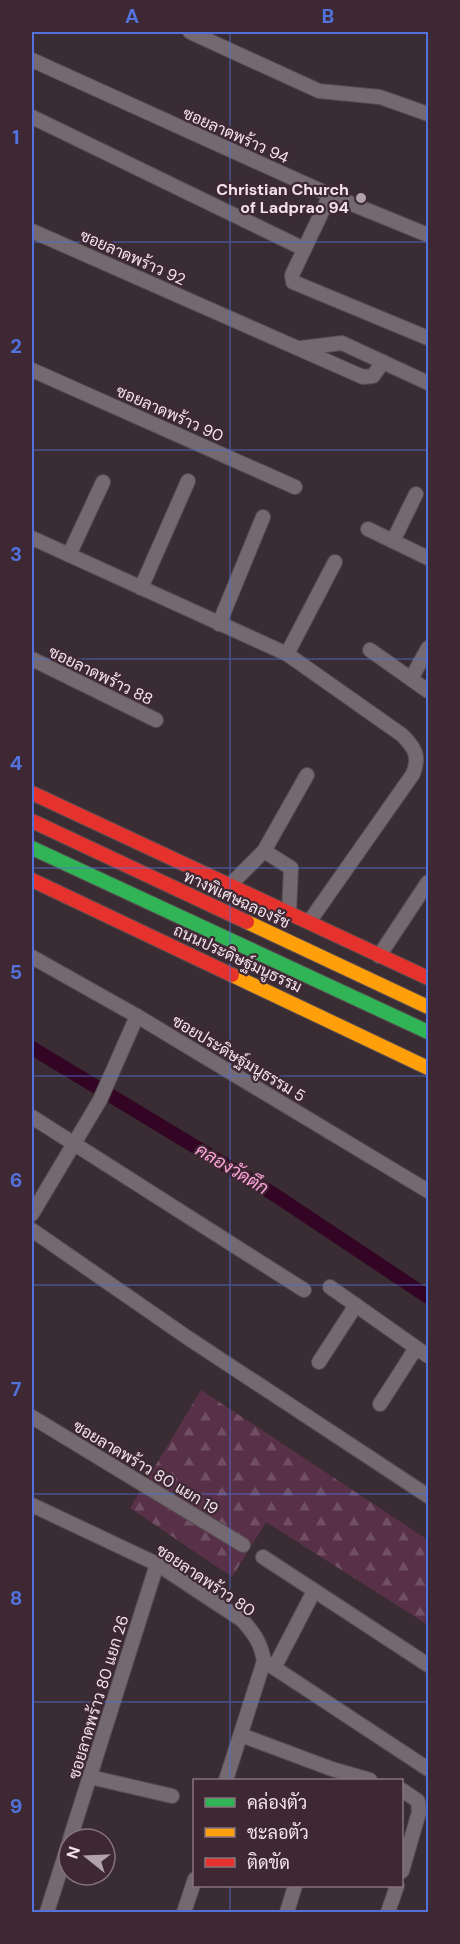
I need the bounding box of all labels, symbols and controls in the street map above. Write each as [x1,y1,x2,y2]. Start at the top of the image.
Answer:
text: A [125,3,139,29]
text: B [322,3,334,29]
street label: ซอยลาดพร้าว 94 [179,103,292,168]
text: 1 [12,124,20,150]
place label: Christian Church of Ladprao 94 [216,179,349,218]
marker: Christian Church of Ladprao 94 [354,191,368,205]
street label: ซอยลาดพร้าว 92 [77,225,189,290]
text: 2 [10,333,22,359]
street label: ซอยลาดพร้าว 90 [113,380,227,447]
text: 3 [10,541,22,567]
street label: ซอยลาดพร้าว 88 [45,641,157,710]
text: 4 [10,750,23,776]
street label: ทางพิเศษฉลองรัช [180,866,293,933]
street label: ถนนประดิษฐ์มนูธรรม [170,918,306,998]
text: 5 [10,959,22,985]
street label: ซอยประดิษฐ์มนูธรรม 5 [168,1009,310,1107]
water label: คลองวัดตึก [191,1138,273,1200]
text: 6 [10,1167,22,1193]
text: 7 [11,1376,22,1402]
street label: ซอยลาดพร้าว 80 แยก 19 [69,1416,222,1519]
street label: ซอยลาดพร้าว 80 [152,1540,259,1621]
text: 8 [10,1585,22,1611]
street label: ซอยลาดพร้าว 80 แยก 26 [64,1613,133,1782]
legend [193,1779,403,1887]
text: คล่องตัว [247,1791,307,1815]
text: 9 [10,1793,22,1819]
text: ชะลอตัว [247,1821,309,1845]
north arrow [57,1827,117,1887]
text: N [61,1844,85,1861]
text: ติดขัด [247,1851,290,1875]

